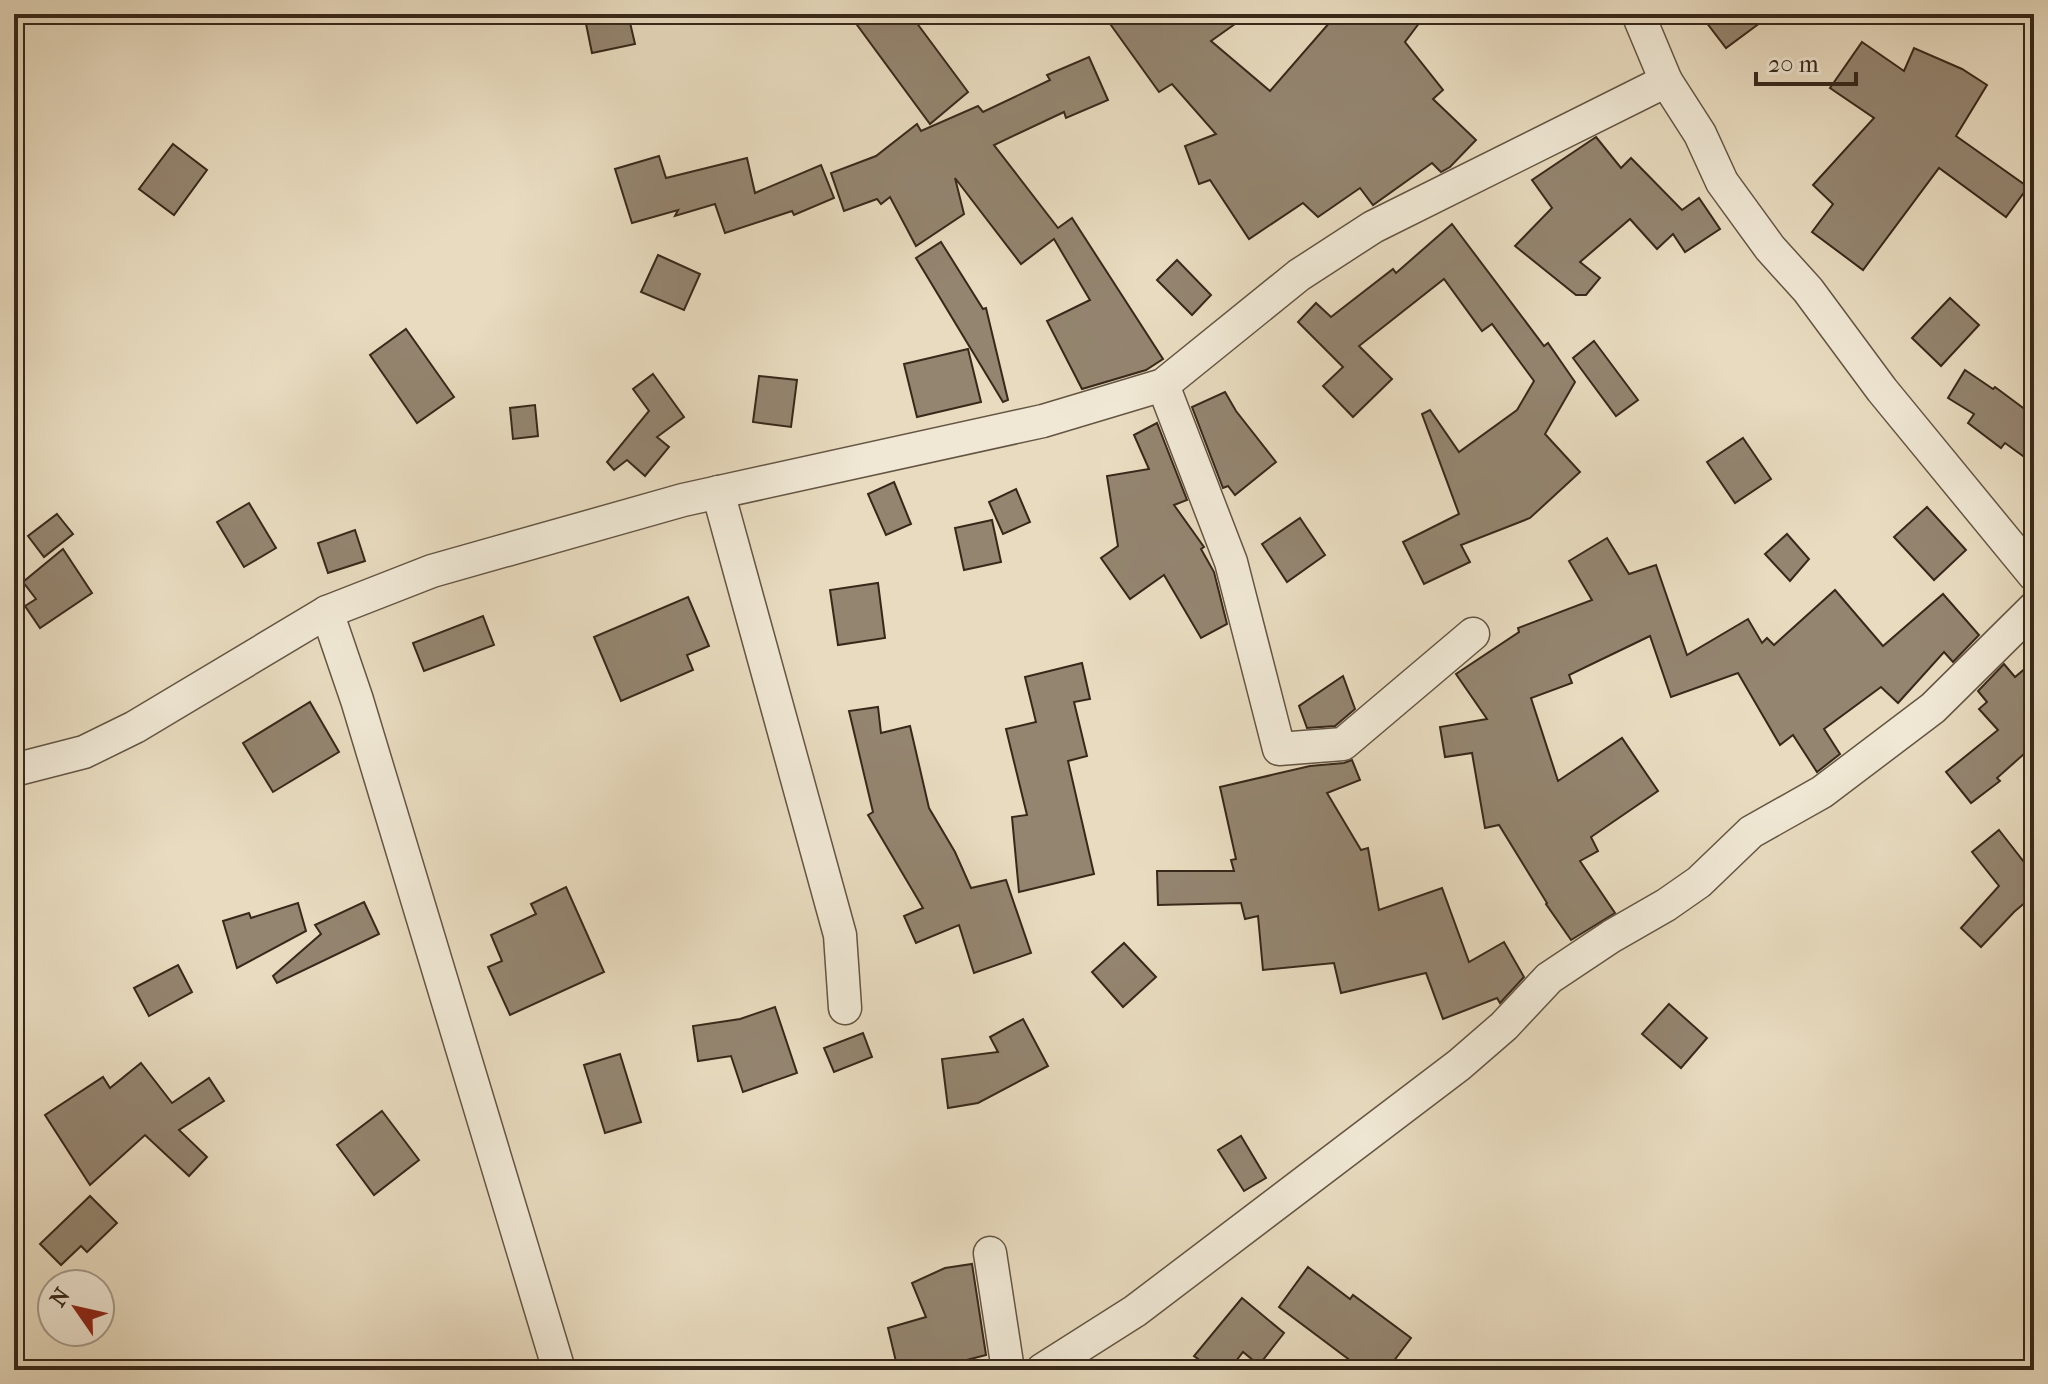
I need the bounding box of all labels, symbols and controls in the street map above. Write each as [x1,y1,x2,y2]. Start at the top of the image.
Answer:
scale bar [1756,36,1856,86]
text: 20 m [1768,50,1819,78]
north arrow [36,1268,116,1348]
text: N [45,1283,76,1312]

